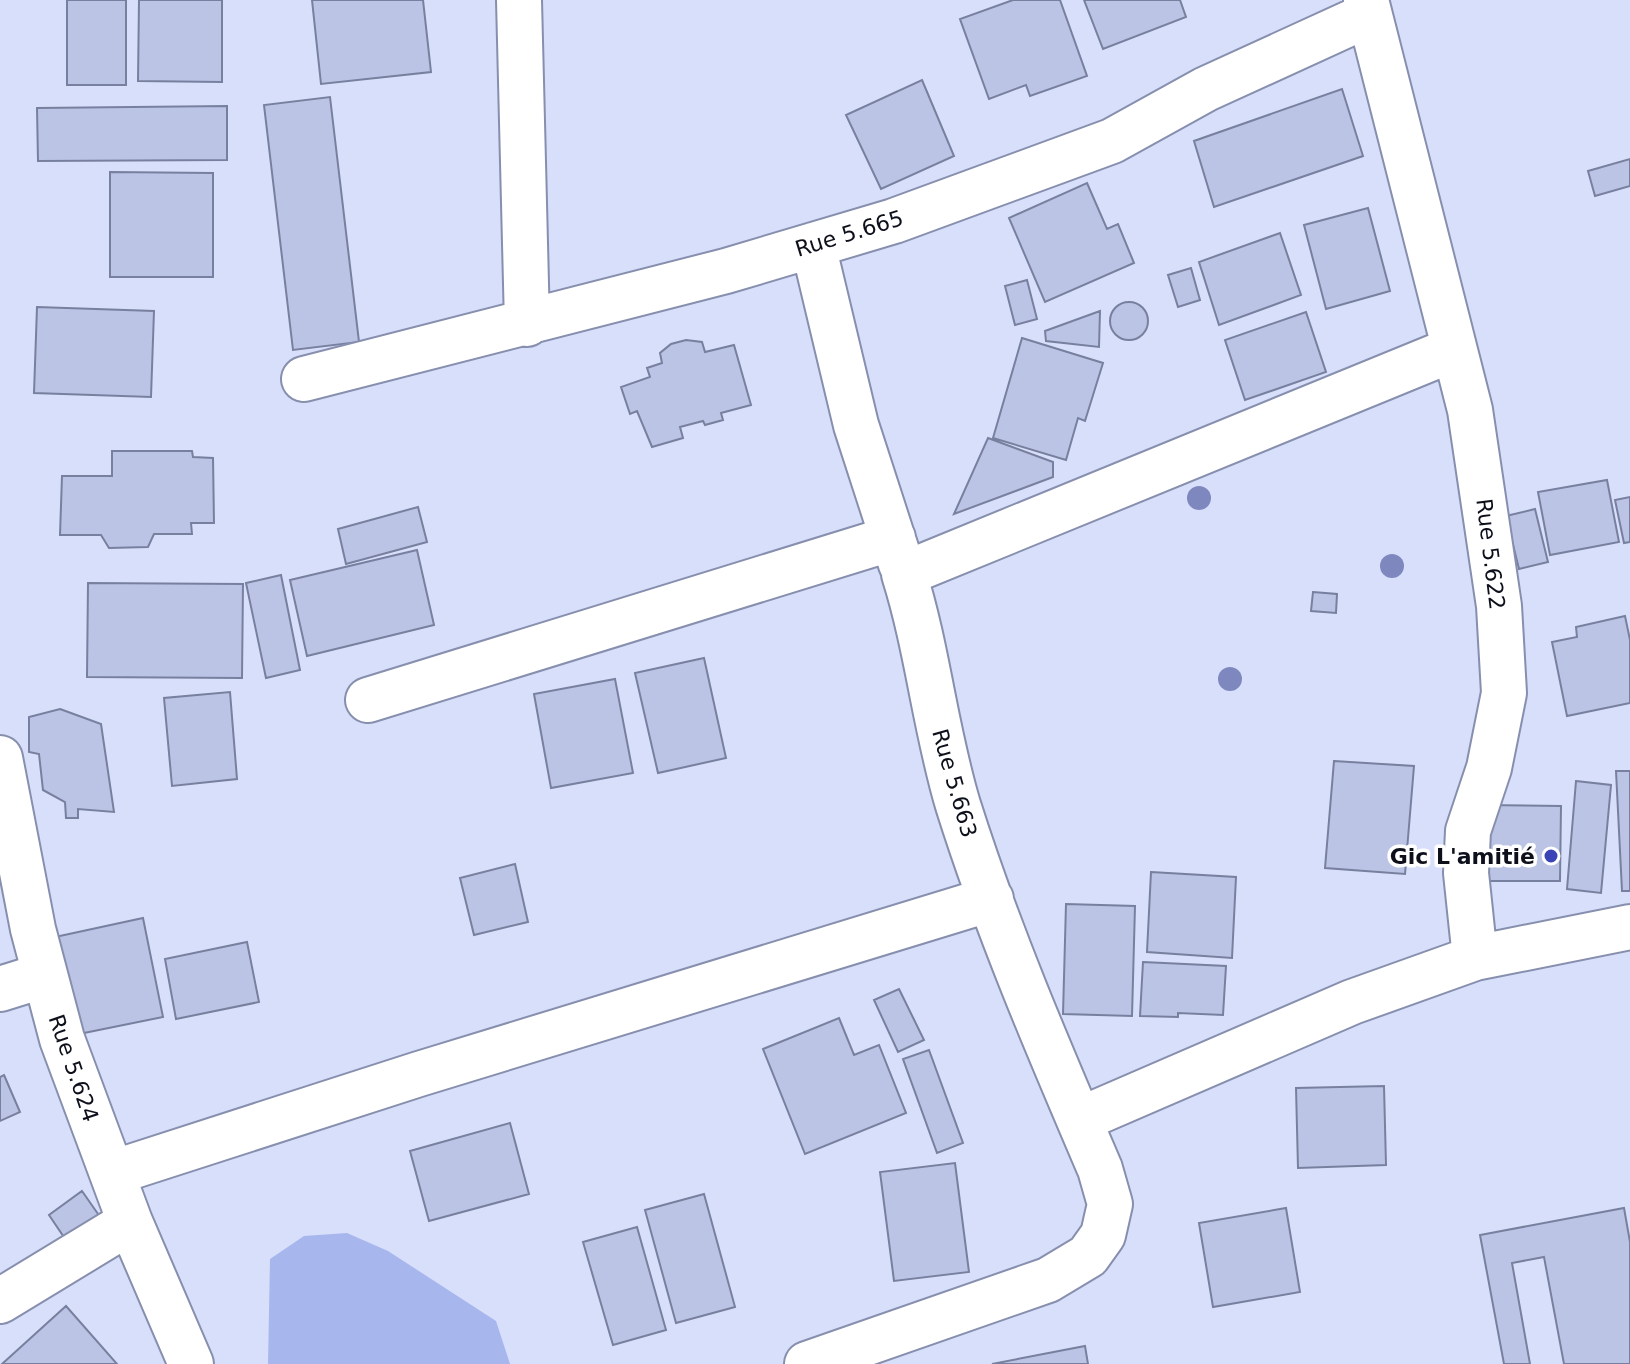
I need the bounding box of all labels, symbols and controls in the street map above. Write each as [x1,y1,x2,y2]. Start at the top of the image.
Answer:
street label: Rue 5.665 [792,205,906,262]
street label: Rue 5.622 [1471,497,1510,611]
street label: Rue 5.663 [927,726,982,840]
place label: Gic L'amitié [1390,844,1535,869]
marker: Gic L'amitié [1542,847,1560,865]
street label: Rue 5.624 [44,1011,104,1125]

